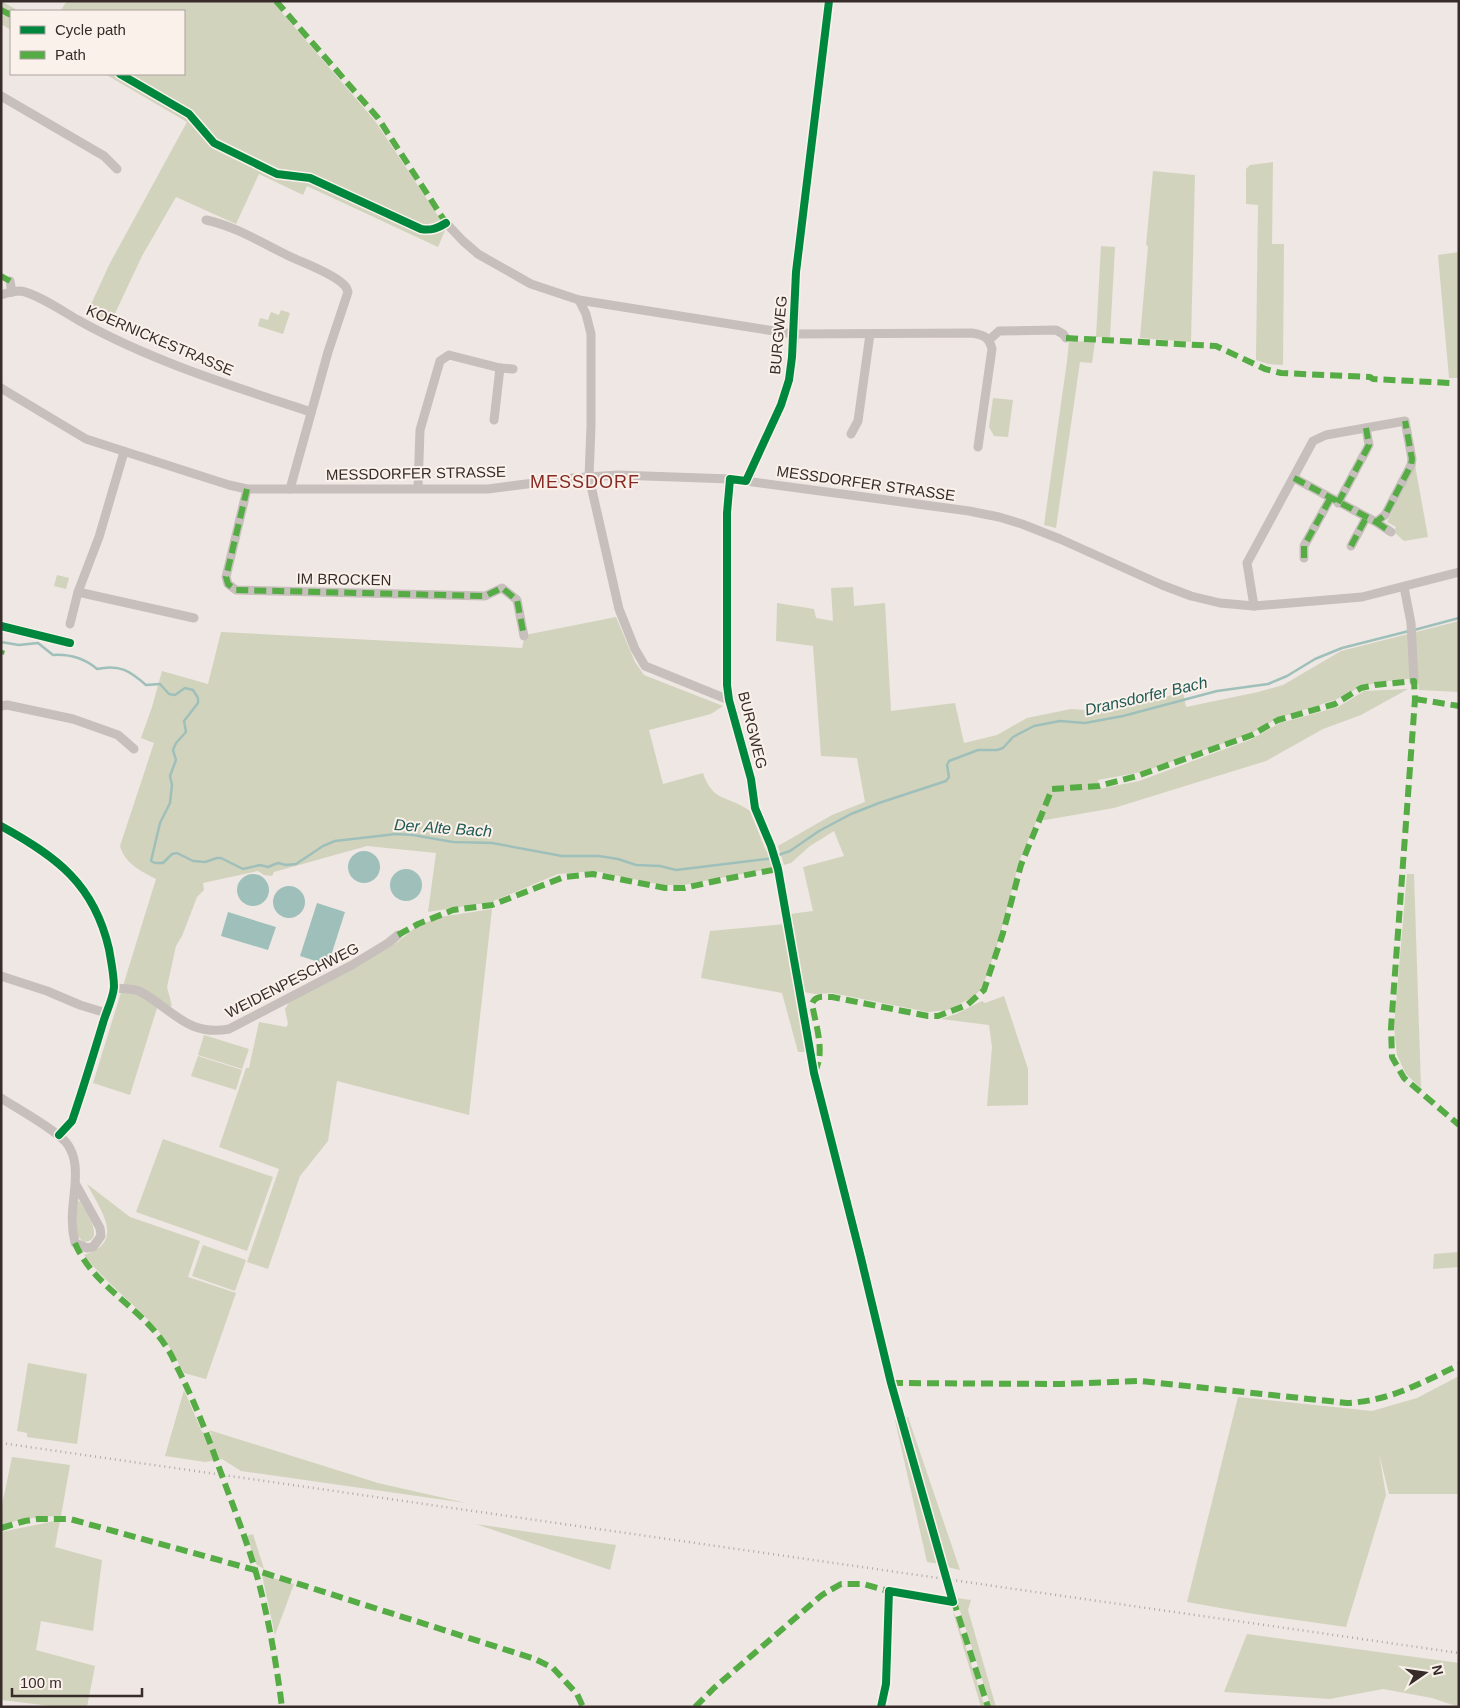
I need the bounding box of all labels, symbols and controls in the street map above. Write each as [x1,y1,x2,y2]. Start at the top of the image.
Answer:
legend [10,10,185,75]
text: Cycle path [55,21,126,38]
text: Path [55,46,86,63]
street label: BURGWEG [766,295,790,375]
street label: KOERNICKESTRASSE [84,301,236,379]
street label: MESSDORFER STRASSE [776,462,956,504]
street label: MESSDORFER STRASSE [326,463,506,483]
district label: MESSDORF [530,472,640,492]
street label: IM BROCKEN [296,570,392,588]
water label: Dransdorfer Bach [1083,674,1209,718]
street label: BURGWEG [735,690,771,770]
water label: Der Alte Bach [393,816,493,840]
street label: WEIDENPESCHWEG [222,939,362,1021]
north arrow [1400,1648,1450,1698]
text: N [1429,1663,1447,1677]
scale bar [12,1666,142,1698]
text: 100 m [20,1674,62,1691]

